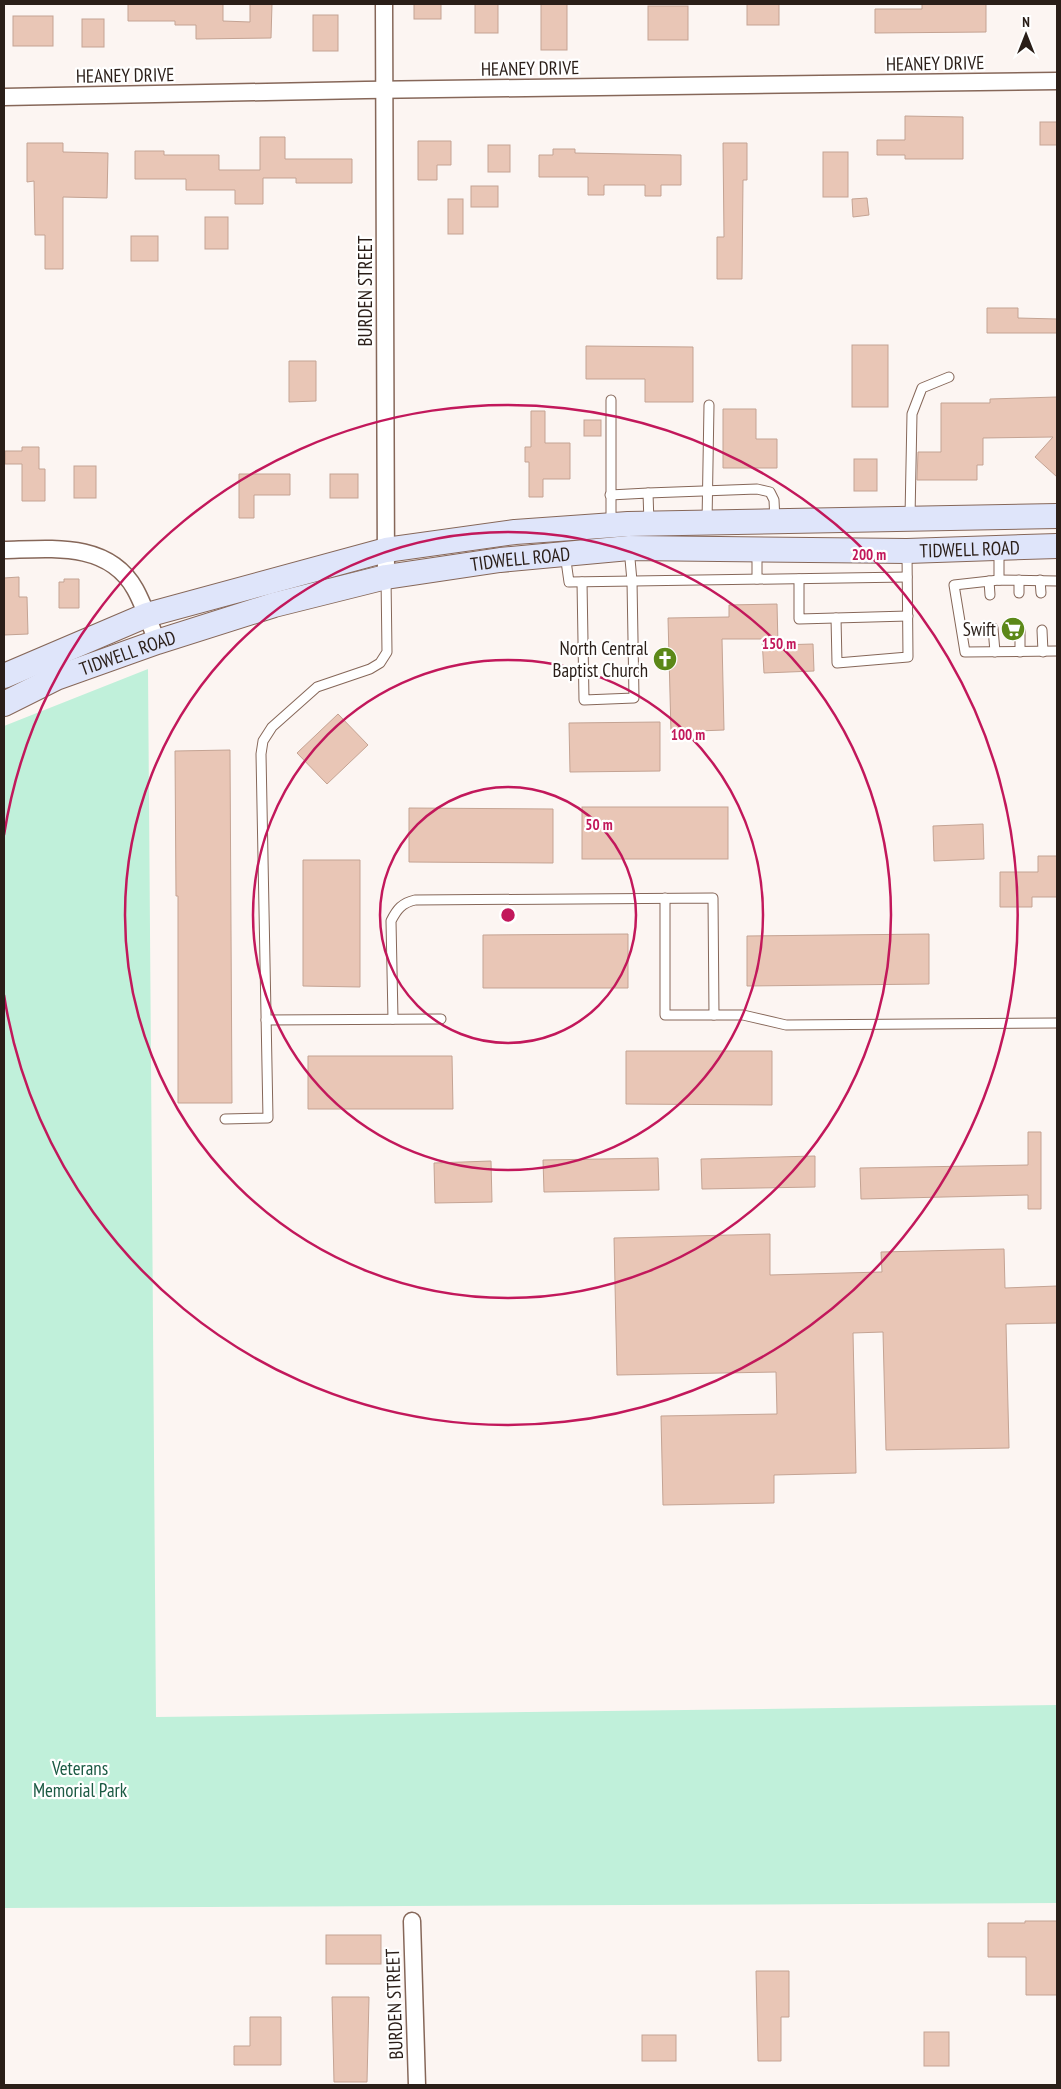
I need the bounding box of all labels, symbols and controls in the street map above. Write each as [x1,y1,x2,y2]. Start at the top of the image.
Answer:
north arrow [1001,10,1051,60]
text: N [1022,13,1030,31]
street label: HEANEY DRIVE [886,50,984,76]
street label: HEANEY DRIVE [481,55,579,81]
street label: HEANEY DRIVE [76,62,174,88]
street label: BURDEN STREET [353,235,377,346]
street label: TIDWELL ROAD [919,535,1020,563]
street label: TIDWELL ROAD [469,542,571,576]
text: 200 m [852,545,886,564]
supermarket icon: Swift [1000,616,1026,642]
place label: Swift [963,617,997,641]
street label: TIDWELL ROAD [76,625,179,681]
text: 150 m [762,634,796,653]
place label: North Central Baptist Church [553,636,649,682]
church icon: North Central Baptist Church [652,646,678,672]
text: 100 m [671,725,705,744]
text: 50 m [585,815,613,834]
centre of rings [499,906,517,924]
park label: Veterans Memorial Park [33,1756,128,1802]
street label: BURDEN STREET [380,1948,408,2060]

